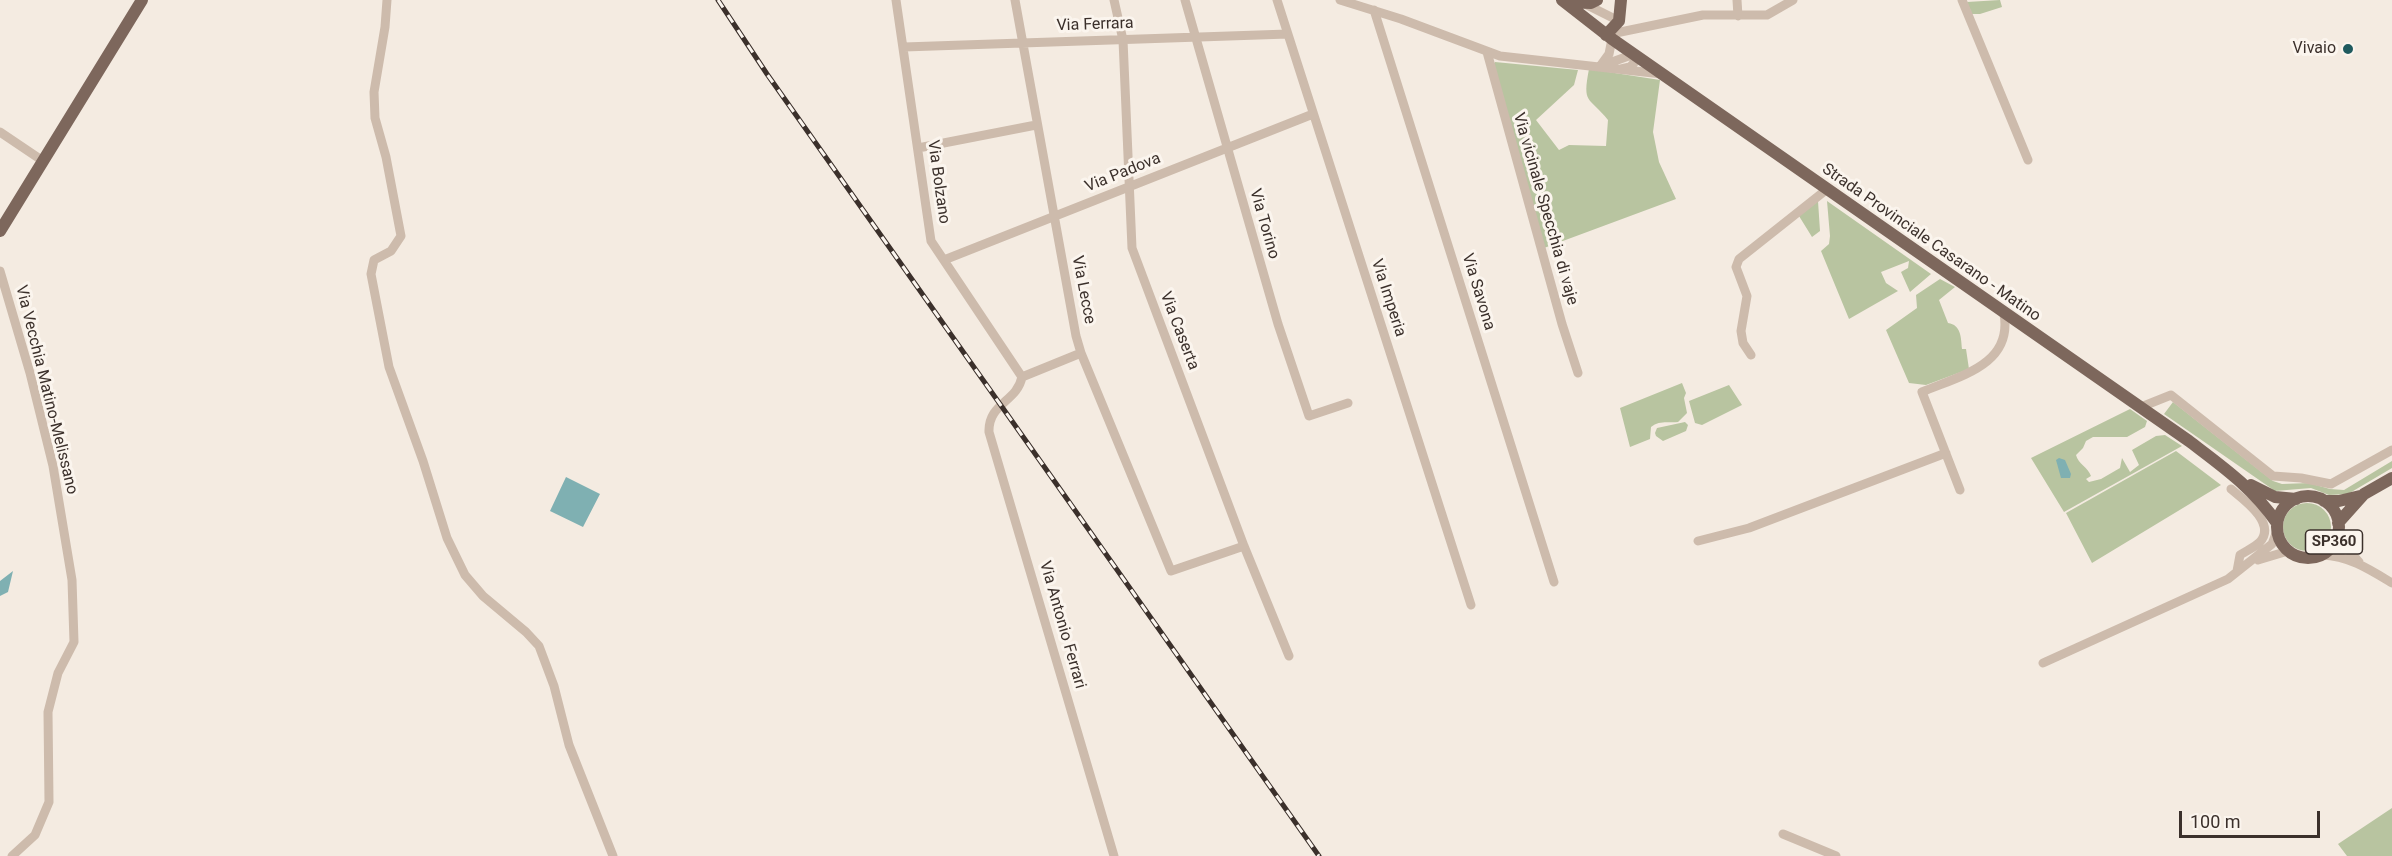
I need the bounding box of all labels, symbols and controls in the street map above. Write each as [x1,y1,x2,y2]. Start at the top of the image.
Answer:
street label: Via Ferrara [1056,14,1134,36]
place label: Vivaio [2293,39,2336,59]
marker: Vivaio [2341,42,2355,56]
street label: Via vicinale Specchia di vaje [1508,111,1582,307]
street label: Via Bolzano [923,139,953,225]
street label: Via Padova [1082,149,1164,197]
street label: Strada Provinciale Casarano - Matino [1818,160,2044,326]
street label: Via Torino [1245,187,1283,261]
street label: Via Savona [1457,251,1499,333]
street label: Via Lecce [1067,254,1099,326]
street label: Via Imperia [1366,257,1410,339]
street label: Via Vecchia Matino-Melissano [11,283,81,497]
street label: Via Caserta [1155,289,1203,373]
road number: SP360 [2306,530,2362,554]
street label: Via Antonio Ferrari [1035,559,1089,691]
scale bar [2182,799,2323,837]
text: 100 m [2190,811,2241,832]

